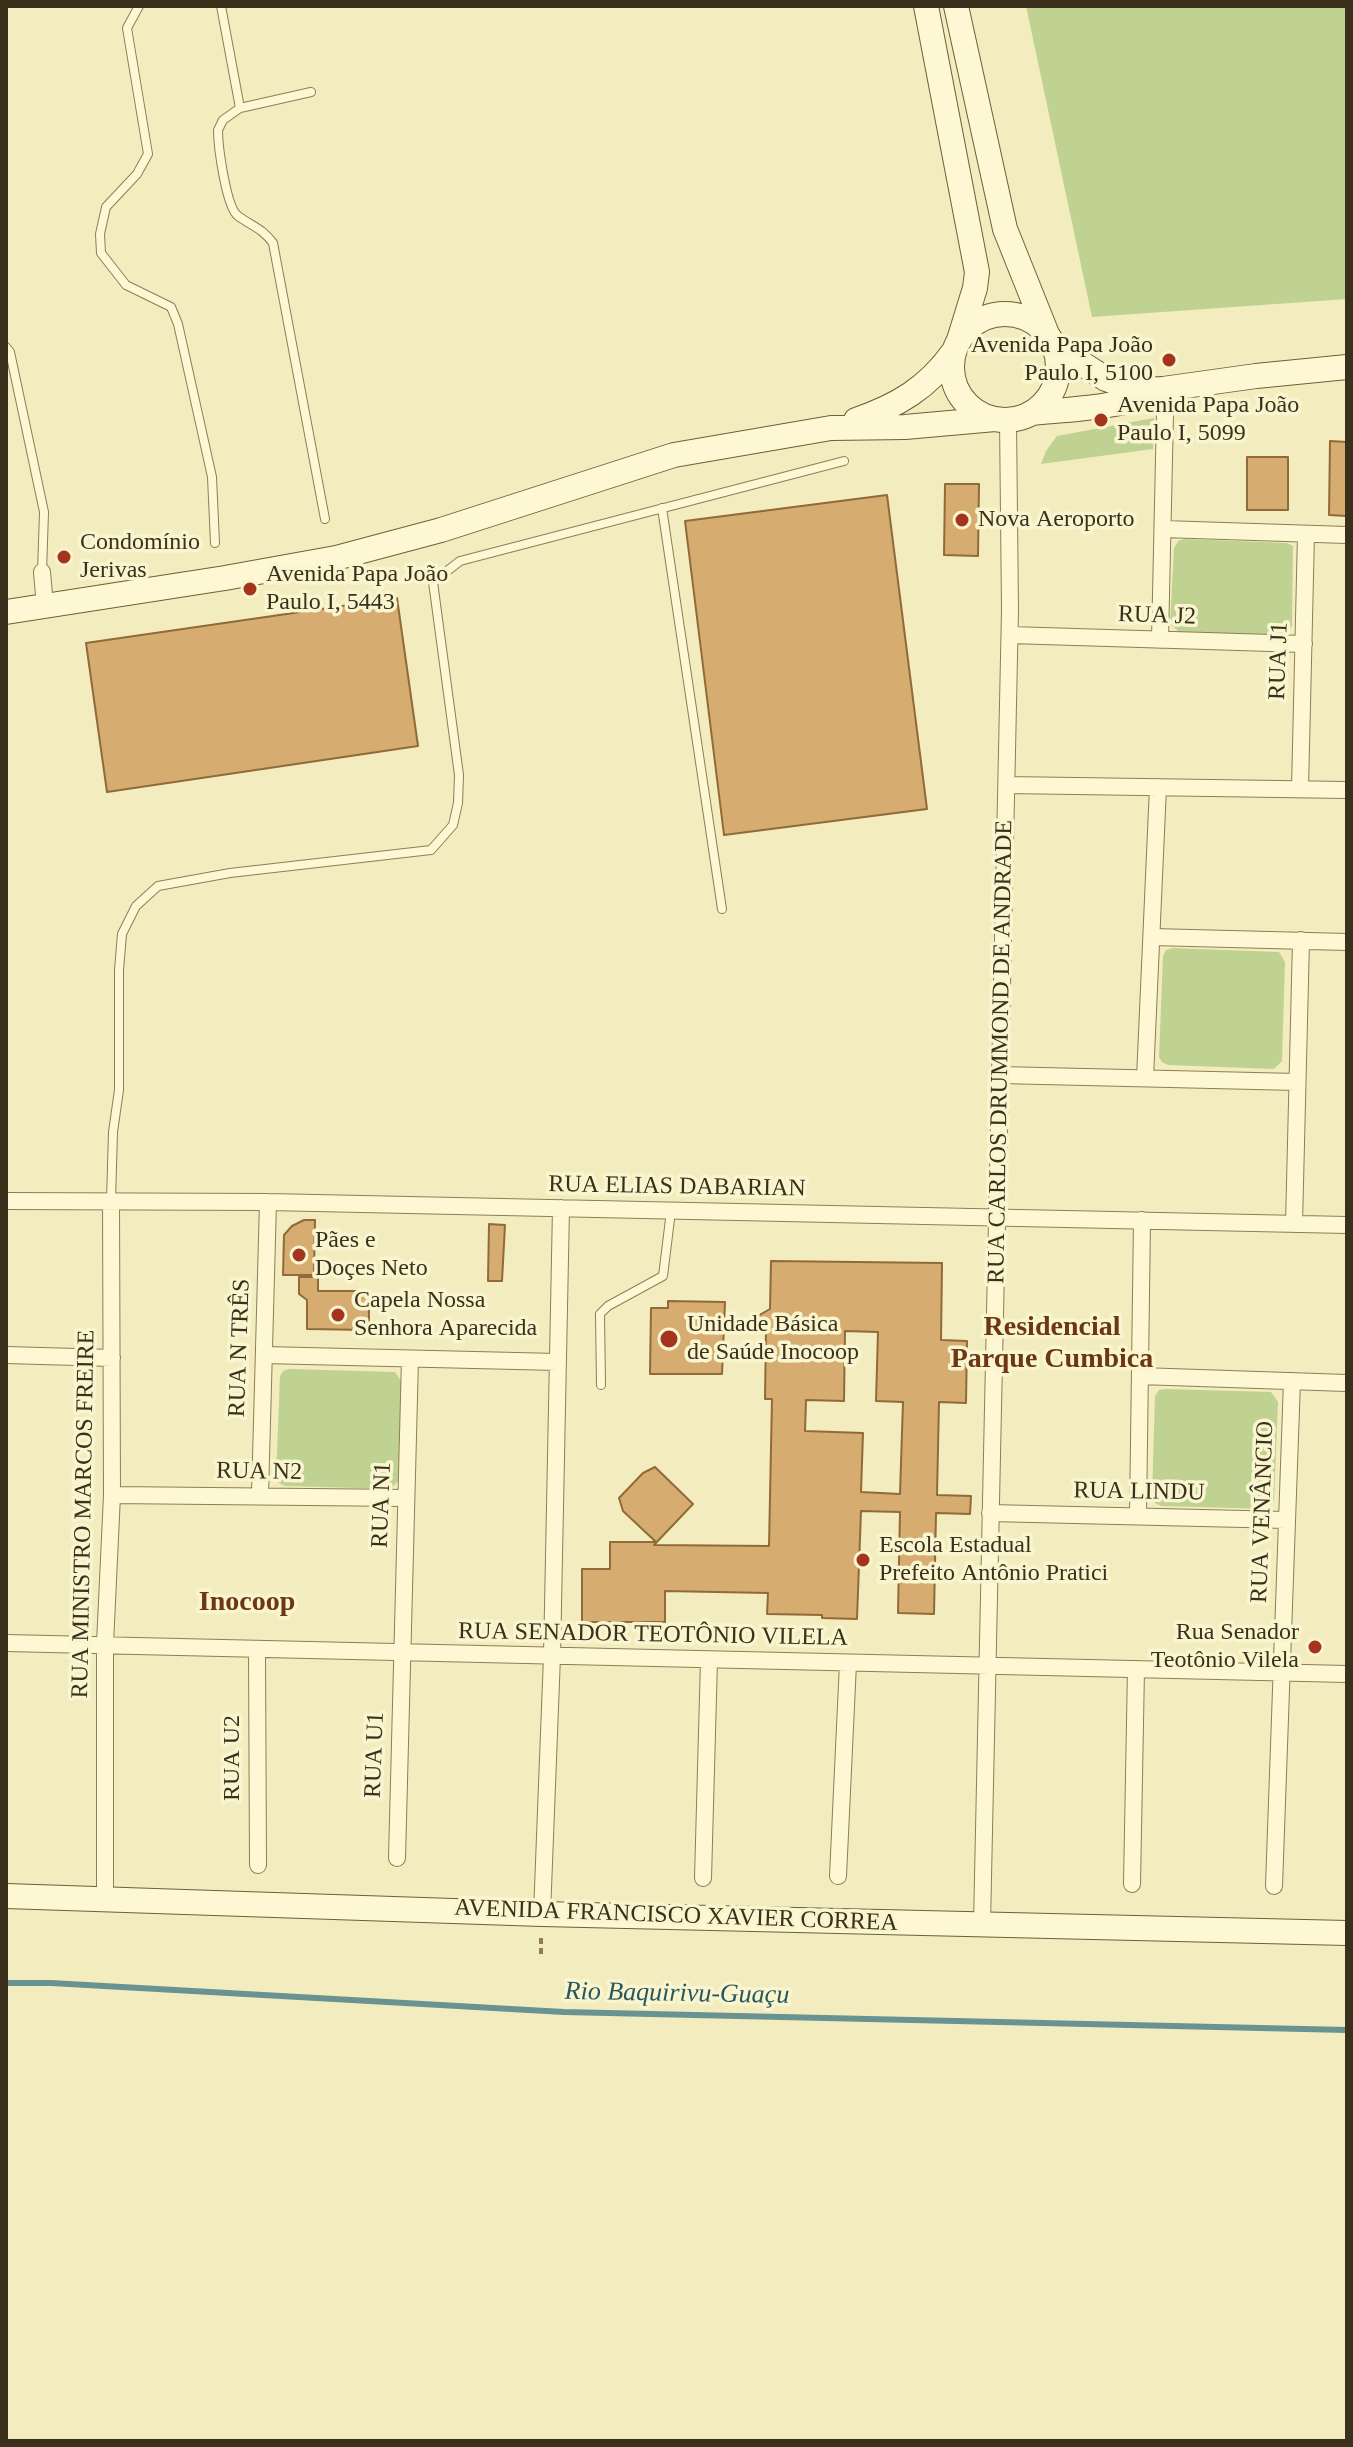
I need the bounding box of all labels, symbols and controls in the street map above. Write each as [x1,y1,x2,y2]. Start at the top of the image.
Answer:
place label: Avenida Papa João Paulo I, 5100 [971,332,1153,388]
marker: Avenida Papa João Paulo I, 5100 [1160,351,1178,369]
place label: Avenida Papa João Paulo I, 5099 [1117,392,1299,448]
marker: Avenida Papa João Paulo I, 5099 [1092,411,1110,429]
place label: Nova Aeroporto [978,506,1135,534]
marker: Nova Aeroporto [953,511,971,529]
place label: Condomínio Jerivas [80,529,200,585]
marker: Condomínio Jerivas [55,548,73,566]
place label: Avenida Papa João Paulo I, 5443 [266,561,448,617]
marker: Avenida Papa João Paulo I, 5443 [241,580,259,598]
street label: RUA J2 [1118,600,1196,632]
street label: RUA J1 [1263,622,1295,700]
street label: RUA CARLOS DRUMMOND DE ANDRADE [983,820,1019,1284]
street label: RUA ELIAS DABARIAN [548,1170,806,1204]
place label: Pães e Doçes Neto [315,1227,428,1283]
marker: Pães e Doçes Neto [290,1246,308,1264]
street label: RUA N TRÊS [223,1278,257,1418]
place label: Capela Nossa Senhora Aparecida [354,1287,537,1343]
marker: Capela Nossa Senhora Aparecida [329,1306,347,1324]
place label: Unidade Básica de Saúde Inocoop [687,1311,859,1367]
district label: Residencial Parque Cumbica [951,1311,1153,1377]
marker: Unidade Básica de Saúde Inocoop [658,1328,680,1350]
street label: RUA MINISTRO MARCOS FREIRE [66,1329,102,1699]
street label: RUA VENÂNCIO [1245,1421,1281,1603]
street label: RUA N2 [216,1457,302,1487]
street label: RUA N1 [366,1462,398,1548]
street label: RUA LINDU [1073,1476,1205,1508]
place label: Escola Estadual Prefeito Antônio Pratici [879,1532,1108,1588]
marker: Escola Estadual Prefeito Antônio Pratici [854,1551,872,1569]
district label: Inocoop [199,1586,295,1620]
street label: RUA SENADOR TEOTÔNIO VILELA [458,1617,848,1653]
place label: Rua Senador Teotônio Vilela [1151,1619,1299,1675]
marker: Rua Senador Teotônio Vilela [1306,1638,1324,1656]
street label: RUA U1 [359,1712,391,1798]
street label: RUA U2 [219,1715,247,1801]
street label: AVENIDA FRANCISCO XAVIER CORREA [454,1894,898,1938]
water label: Rio Baquirivu-Guaçu [564,1976,790,2012]

